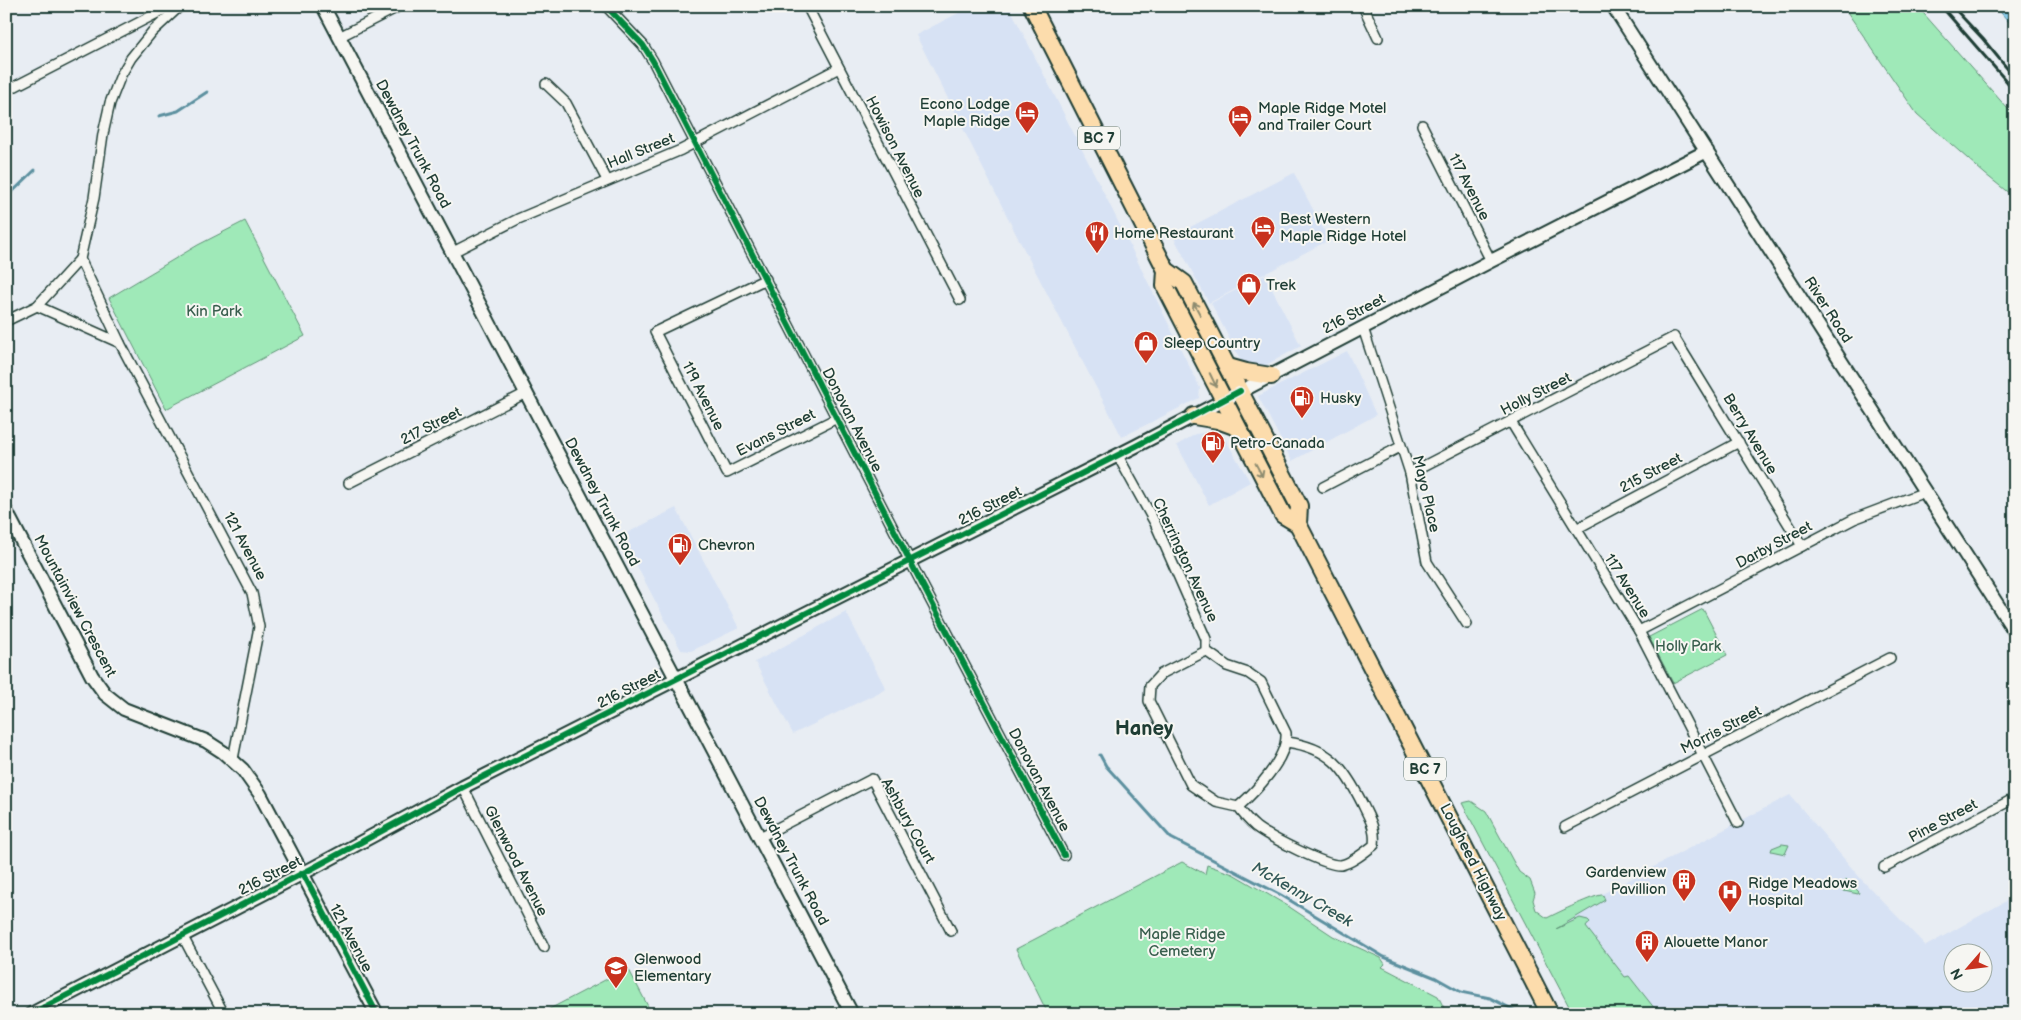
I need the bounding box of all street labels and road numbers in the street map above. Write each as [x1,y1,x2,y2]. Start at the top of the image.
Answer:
street label: Dewdney Trunk Road [371,76,455,212]
street label: Howison Avenue [861,93,929,201]
road number: BC 7 [1078,126,1120,150]
street label: Hall Street [604,129,678,173]
street label: 117 Avenue [1444,150,1494,224]
street label: River Road [1800,273,1856,347]
street label: 216 Street [1319,289,1389,338]
street label: 119 Avenue [678,358,728,434]
street label: Donovan Avenue [818,365,887,475]
street label: Holly Street [1497,368,1575,420]
street label: Berry Avenue [1718,390,1782,478]
street label: 217 Street [397,402,465,449]
street label: Evans Street [733,405,819,461]
street label: Dewdney Trunk Road [560,434,644,570]
street label: 215 Street [1617,448,1686,497]
street label: Mayo Place [1408,454,1444,534]
street label: 216 Street [955,482,1025,530]
street label: Cherrington Avenue [1148,495,1222,625]
street label: 121 Avenue [219,509,271,583]
street label: Darby Street [1733,517,1816,573]
street label: Mountainview Crescent [29,532,121,681]
street label: 117 Avenue [1600,550,1654,622]
street label: 216 Street [594,665,664,713]
street label: Morris Street [1677,701,1765,758]
street label: Donovan Avenue [1004,725,1074,835]
road number: BC 7 [1404,758,1446,781]
street label: Ashbury Court [877,775,939,867]
street label: Dewdney Trunk Road [749,793,833,929]
street label: Pine Street [1905,795,1981,847]
street label: Lougheed Highway [1435,800,1511,924]
street label: Glenwood Avenue [480,802,552,920]
street label: 216 Street [235,852,305,900]
street label: 121 Avenue [325,901,377,975]

